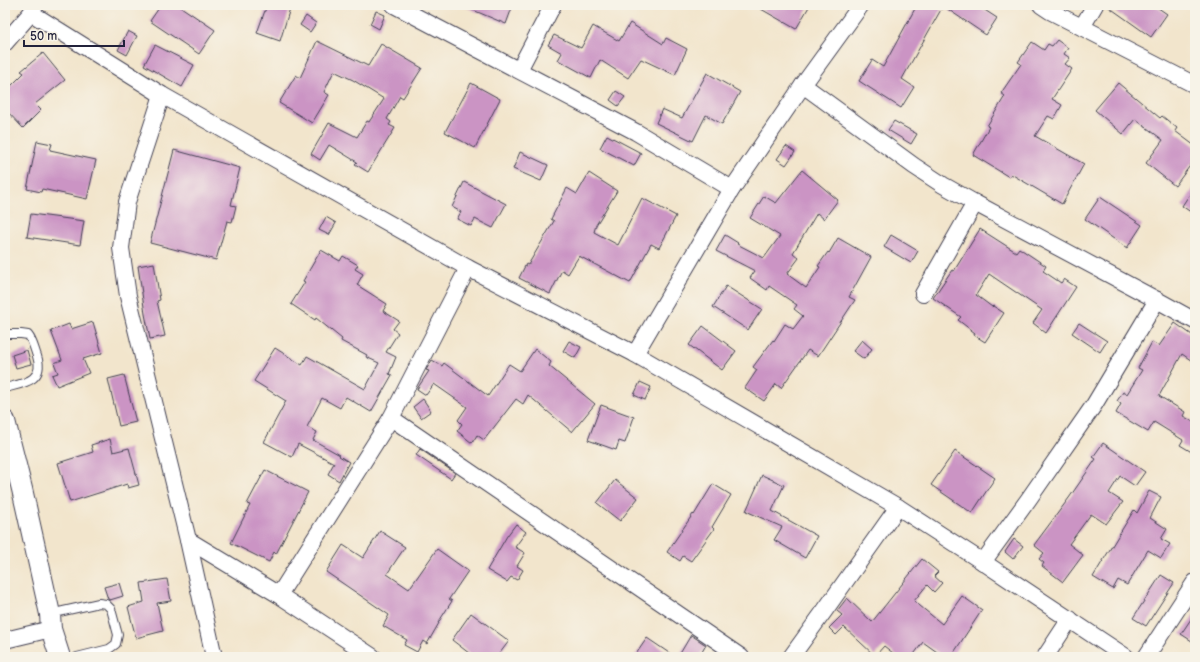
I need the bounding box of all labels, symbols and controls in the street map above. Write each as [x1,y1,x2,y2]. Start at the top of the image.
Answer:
scale bar [24,22,124,48]
text: 50 m [30,29,57,44]

